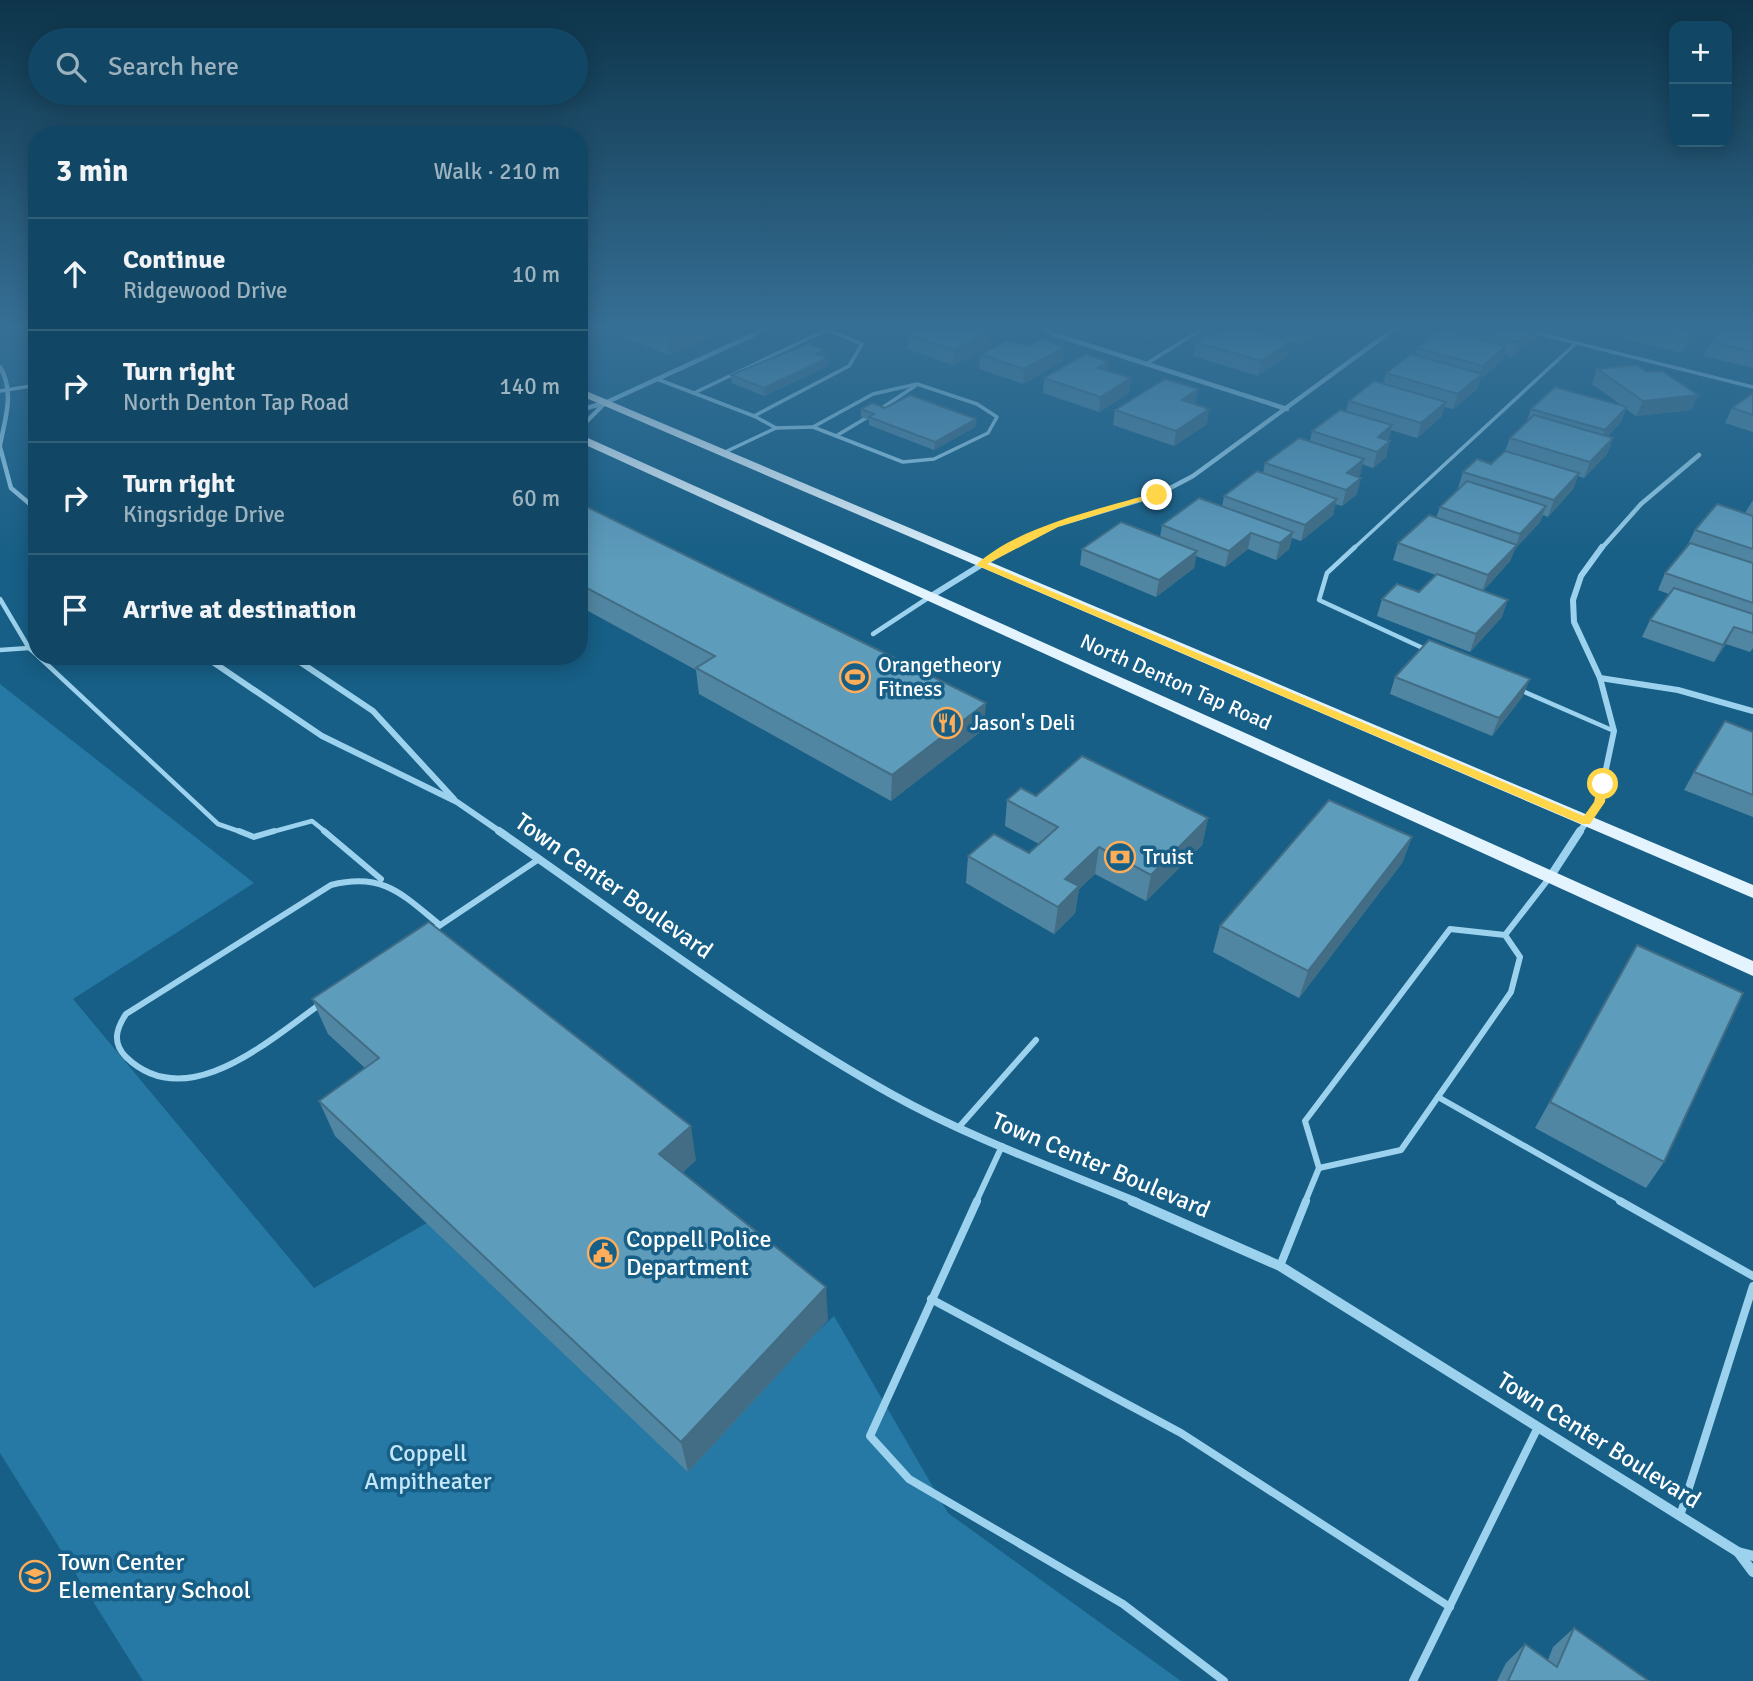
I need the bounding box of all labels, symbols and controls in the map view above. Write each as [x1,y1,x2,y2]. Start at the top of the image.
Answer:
map controls [1669,21,1732,147]
button: + [1669,21,1732,84]
search box [28,28,588,105]
icon: search [52,48,90,86]
text: Search here [108,51,239,83]
button: − [1669,84,1732,147]
text: 3 min [56,153,128,190]
text: Walk · 210 m [434,157,560,186]
text: Continue [123,244,225,276]
icon: ahead [56,255,94,293]
text: 10 m [512,260,560,289]
text: Ridgewood Drive [123,276,288,305]
text: Turn right [123,356,235,388]
icon: right [56,367,94,405]
text: 140 m [499,372,560,401]
text: North Denton Tap Road [123,388,349,417]
text: Turn right [123,468,235,500]
icon: right [56,479,94,517]
route end [1141,479,1172,510]
text: 60 m [512,484,560,513]
text: Kingsridge Drive [123,500,285,529]
icon: arrive [56,591,94,629]
text: Arrive at destination [123,594,356,626]
street label: North Denton Tap Road [1076,628,1276,736]
place label: Orangetheory Fitness [878,652,1002,702]
sports icon: Orangetheory Fitness [838,660,872,694]
restaurant icon: Jason's Deli [930,706,964,740]
place label: Jason's Deli [970,710,1075,736]
route start [1587,768,1618,799]
street label: Town Center Boulevard [509,806,719,966]
bank icon: Truist [1103,840,1137,874]
place label: Truist [1143,844,1194,870]
street label: Town Center Boulevard [987,1105,1215,1225]
place label: Coppell Police Department [626,1224,771,1282]
public building icon: Coppell Police Department [586,1236,620,1270]
street label: Town Center Boulevard [1492,1365,1706,1515]
park label: Coppell Ampitheater [364,1438,492,1496]
place label: Town Center Elementary School [58,1547,251,1605]
school or university icon: Town Center Elementary School [18,1559,52,1593]

